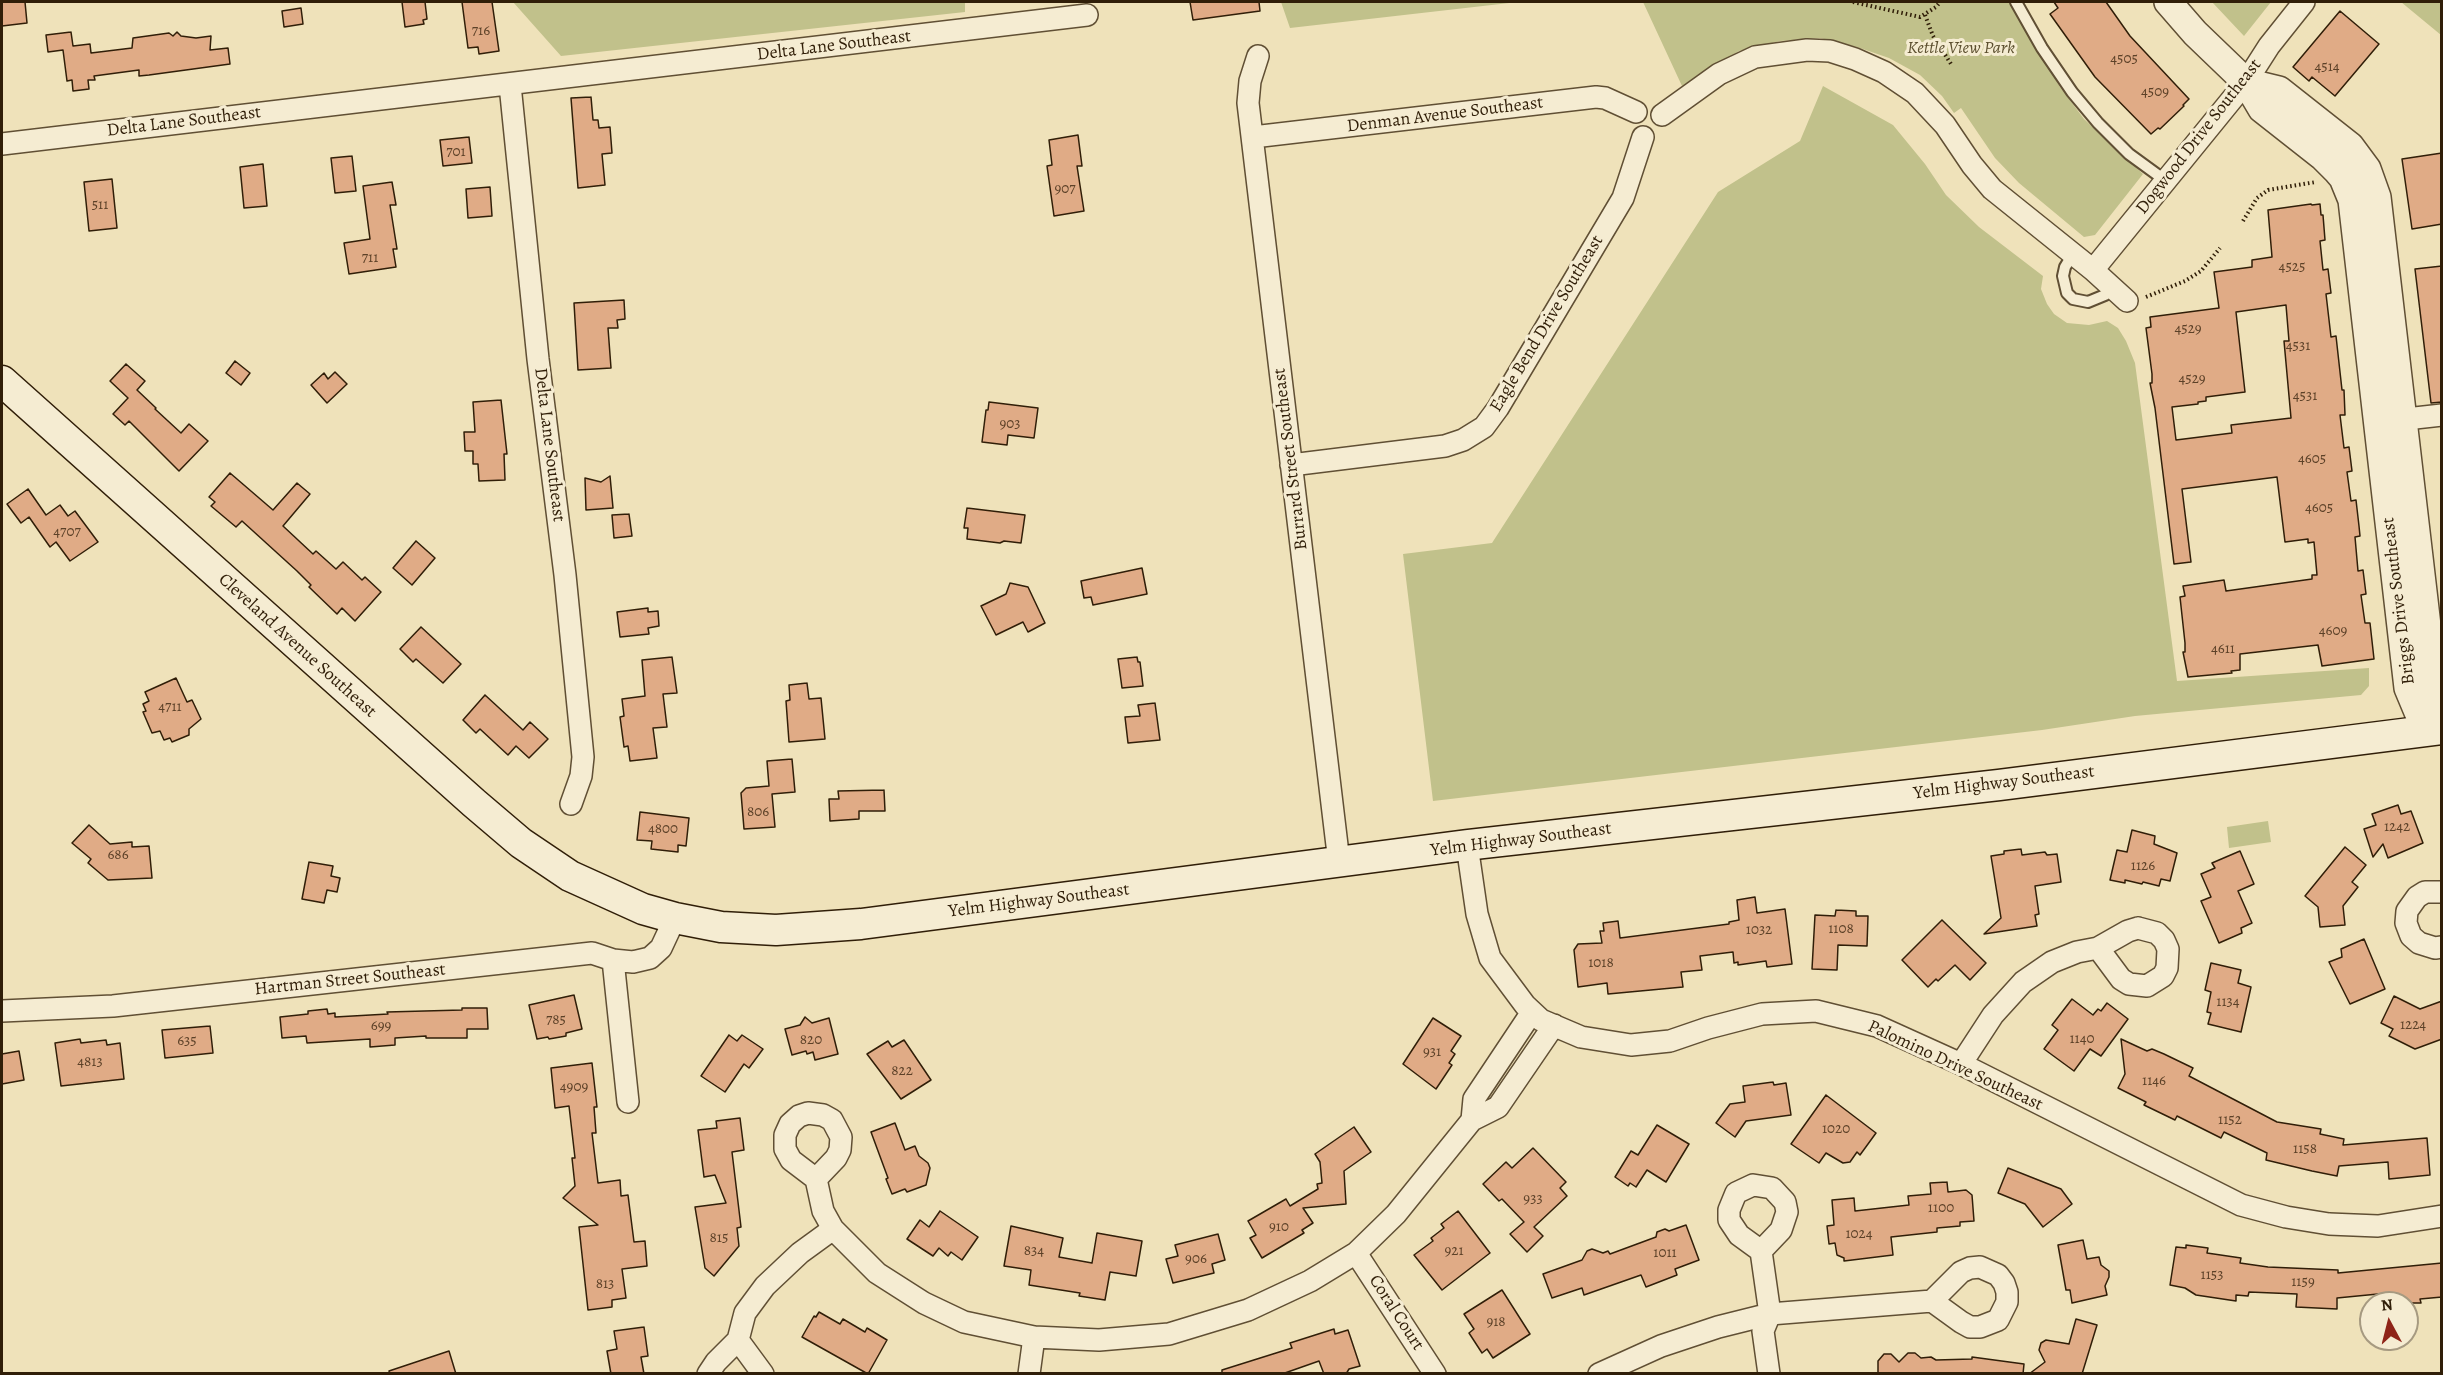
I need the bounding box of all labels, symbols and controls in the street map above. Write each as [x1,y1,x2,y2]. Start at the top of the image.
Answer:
house number: 716 [472,22,490,40]
street label: Delta Lane Southeast [756,26,912,66]
park label: Kettle View Park [1907,38,2015,60]
house number: 4505 [2110,50,2138,68]
street label: Dogwood Drive Southeast [2132,55,2266,219]
house number: 4514 [2314,58,2340,76]
house number: 4509 [2141,83,2169,101]
street label: Denman Avenue Southeast [1346,92,1544,138]
street label: Delta Lane Southeast [106,102,262,142]
house number: 701 [446,143,466,161]
house number: 907 [1054,180,1076,198]
house number: 511 [92,196,108,214]
street label: Eagle Bend Drive Southeast [1486,232,1608,416]
house number: 711 [362,249,378,267]
house number: 4525 [2279,258,2305,276]
house number: 4529 [2174,320,2202,338]
house number: 4531 [2286,337,2310,355]
street label: Delta Lane Southeast [529,367,569,523]
street label: Burrard Street Southeast [1269,367,1313,551]
house number: 4529 [2178,370,2206,388]
house number: 4531 [2293,387,2317,405]
house number: 903 [999,415,1021,433]
house number: 4605 [2298,450,2326,468]
house number: 4605 [2305,499,2333,517]
street label: Briggs Drive Southeast [2378,516,2420,686]
house number: 4707 [53,523,81,541]
street label: Cleveland Avenue Southeast [213,569,381,723]
house number: 4609 [2319,622,2347,640]
house number: 4611 [2211,640,2235,658]
house number: 4711 [158,698,182,716]
street label: Yelm Highway Southeast [1912,761,2096,805]
house number: 806 [747,803,769,821]
street label: Yelm Highway Southeast [1429,818,1613,862]
house number: 1242 [2384,818,2410,836]
house number: 4800 [648,820,678,838]
house number: 686 [107,846,129,864]
house number: 1126 [2131,857,2155,875]
street label: Yelm Highway Southeast [947,879,1131,923]
house number: 1108 [1828,920,1854,938]
house number: 1032 [1746,921,1772,939]
house number: 1018 [1588,954,1614,972]
street label: Hartman Street Southeast [253,959,447,1001]
house number: 1134 [2216,993,2240,1011]
house number: 785 [546,1011,566,1029]
street label: Palomino Drive Southeast [1864,1016,2046,1116]
house number: 1224 [2400,1016,2426,1034]
house number: 699 [371,1017,391,1035]
house number: 1140 [2069,1030,2095,1048]
house number: 820 [800,1031,822,1049]
house number: 635 [177,1032,197,1050]
house number: 931 [1423,1043,1441,1061]
house number: 4813 [77,1053,103,1071]
house number: 822 [891,1062,913,1080]
house number: 1146 [2142,1072,2166,1090]
house number: 4909 [560,1078,588,1096]
house number: 1152 [2218,1111,2242,1129]
house number: 1020 [1822,1120,1850,1138]
house number: 1158 [2293,1140,2317,1158]
house number: 933 [1523,1190,1543,1208]
house number: 1100 [1928,1199,1954,1217]
house number: 910 [1269,1218,1289,1236]
house number: 1024 [1845,1225,1873,1243]
house number: 815 [710,1229,728,1247]
house number: 834 [1024,1242,1044,1260]
house number: 921 [1444,1242,1464,1260]
house number: 1011 [1653,1244,1677,1262]
house number: 906 [1185,1250,1207,1268]
house number: 1153 [2201,1266,2223,1284]
street label: Coral Court [1364,1271,1428,1355]
house number: 1159 [2291,1273,2315,1291]
house number: 813 [596,1275,614,1293]
north arrow [2359,1291,2419,1351]
text: N [2380,1293,2394,1317]
house number: 918 [1486,1313,1506,1331]

